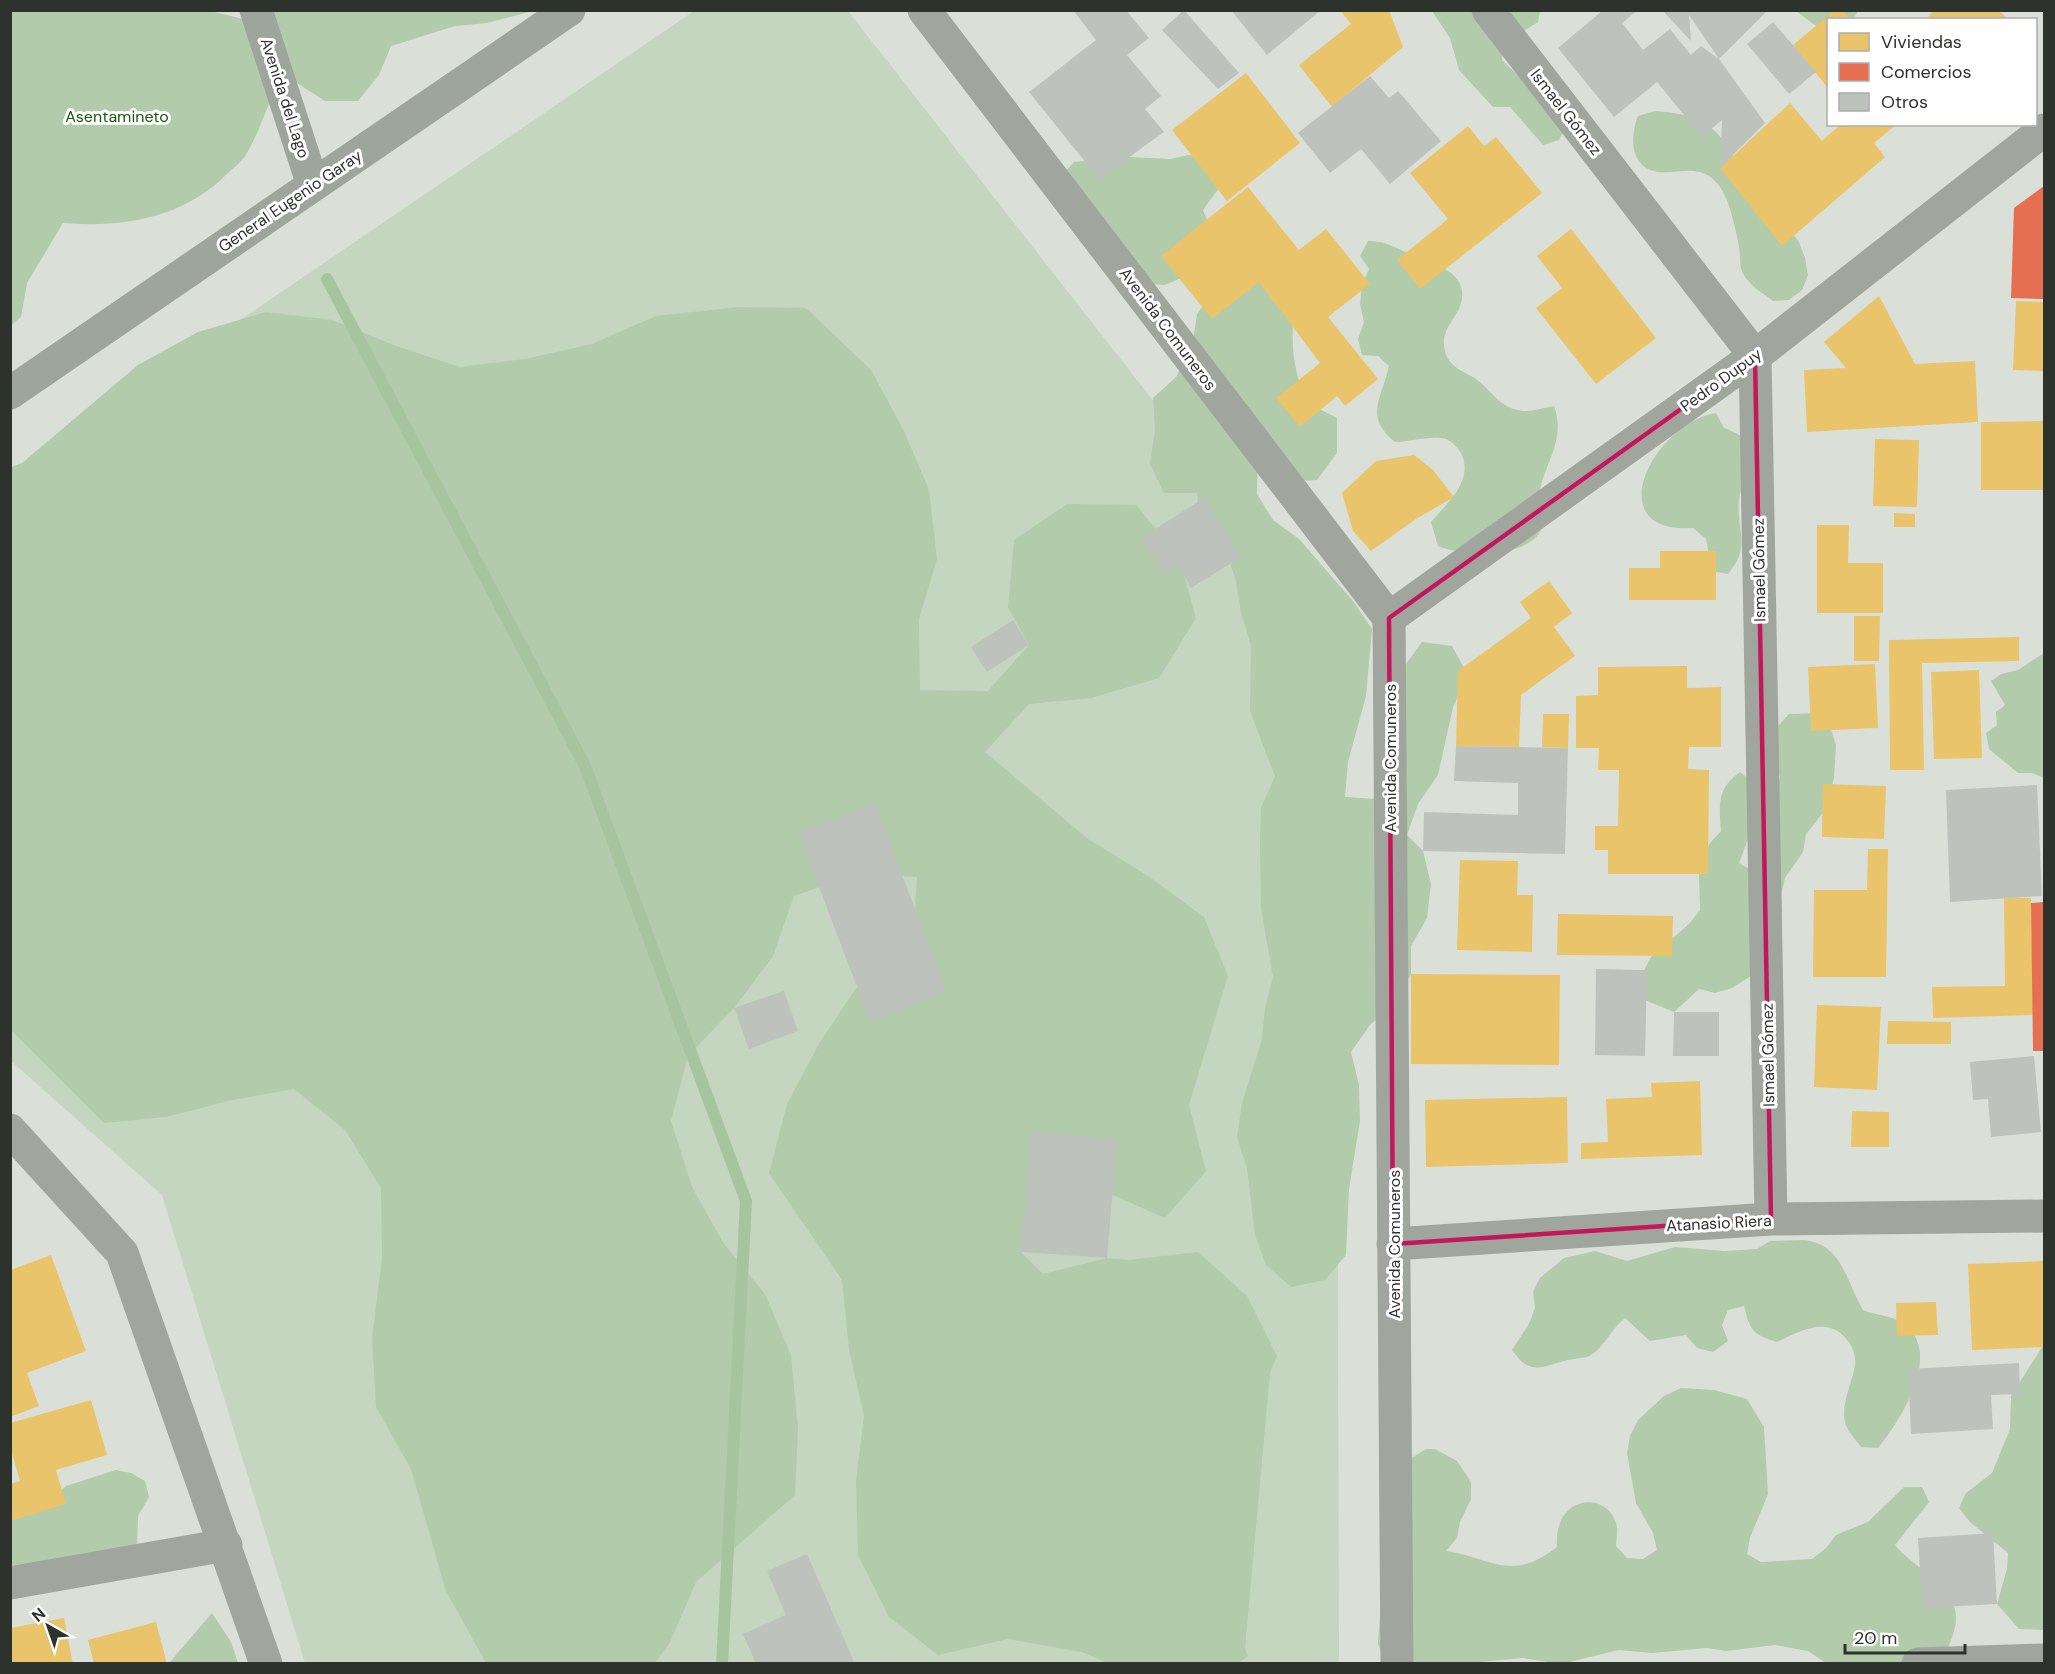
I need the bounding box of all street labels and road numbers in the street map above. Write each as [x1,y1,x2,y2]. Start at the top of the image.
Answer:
street label: Avenida del Lago [256,35,314,161]
street label: Ismael Gómez [1526,65,1606,159]
street label: General Eugenio Garay [214,145,366,257]
street label: Avenida Comuneros [1115,263,1221,395]
street label: Pedro Dupuy [1676,343,1766,417]
street label: Ismael Gómez [1748,518,1770,622]
street label: Avenida Comuneros [1380,684,1401,832]
street label: Ismael Gómez [1757,1003,1779,1107]
street label: Avenida Comuneros [1384,1170,1405,1318]
street label: Atanasio Riera [1666,1210,1772,1236]

